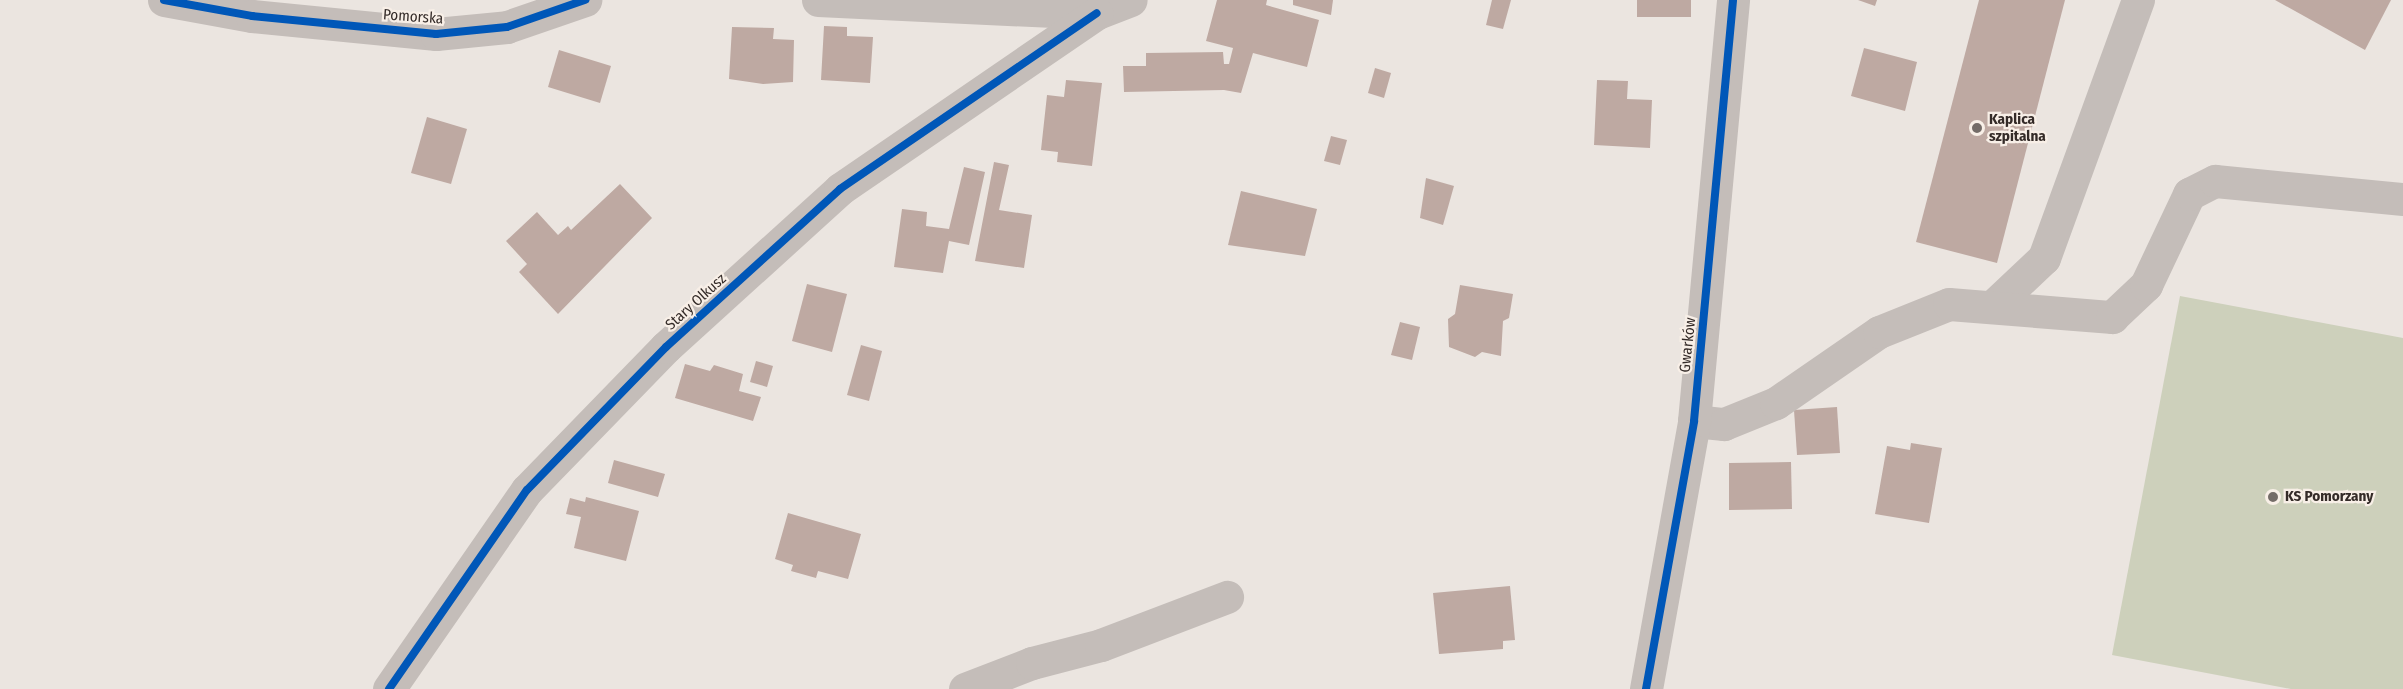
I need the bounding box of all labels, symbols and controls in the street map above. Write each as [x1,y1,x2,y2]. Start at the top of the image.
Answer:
street label: Pomorska [382,6,444,28]
place label: Kaplica szpitalna [1989,110,2046,145]
marker: Kaplica szpitalna [1970,121,1984,135]
street label: Stary Olkusz [662,270,730,334]
street label: Gwarków [1676,317,1700,373]
place label: KS Pomorzany [2285,488,2373,506]
marker: KS Pomorzany [2266,490,2280,504]

